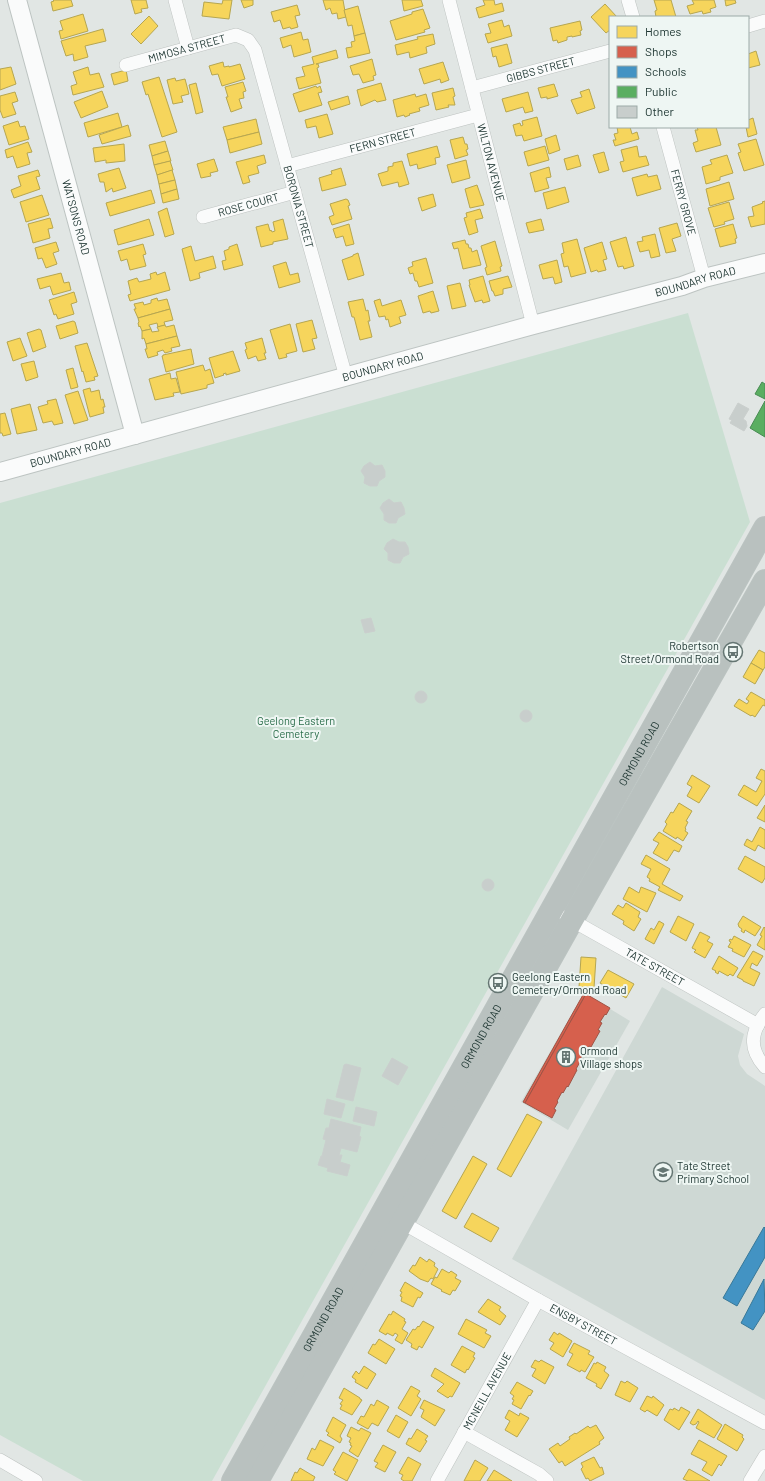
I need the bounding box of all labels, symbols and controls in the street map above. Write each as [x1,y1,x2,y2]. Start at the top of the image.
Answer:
legend [609,16,749,128]
text: Homes [645,24,682,38]
street label: MIMOSA STREET [147,31,227,65]
text: Shops [645,44,678,58]
street label: GIBBS STREET [505,54,576,85]
text: Schools [645,64,686,78]
text: Public [645,84,677,98]
text: Other [645,104,675,118]
street label: WILTON AVENUE [475,122,508,203]
street label: FERN STREET [348,125,417,155]
street label: BORONIA STREET [281,164,317,249]
street label: FERRY GROVE [669,168,699,237]
street label: WATSONS ROAD [60,178,93,256]
street label: ROSE COURT [216,190,280,219]
street label: BOUNDARY ROAD [653,263,737,299]
street label: BOUNDARY ROAD [341,349,425,383]
street label: BOUNDARY ROAD [28,435,112,469]
place label: Robertson Street/Ormond Road [620,639,719,665]
bus stop icon: Robertson Street/Ormond Road [722,641,744,663]
park label: Geelong Eastern Cemetery [257,714,335,740]
street label: ORMOND ROAD [615,719,662,788]
street label: TATE STREET [623,945,687,988]
place label: Geelong Eastern Cemetery/Ormond Road [512,970,627,996]
bus stop icon: Geelong Eastern Cemetery/Ormond Road [487,972,509,994]
street label: ORMOND ROAD [458,1002,504,1071]
place label: Ormond Village shops [580,1044,642,1070]
building icon: Ormond Village shops [555,1046,577,1068]
place label: Tate Street Primary School [677,1159,749,1185]
school or university icon: Tate Street Primary School [652,1161,674,1183]
street label: ORMOND ROAD [300,1285,346,1354]
street label: ENSBY STREET [548,1301,619,1348]
street label: MCNEILL AVENUE [460,1350,514,1432]

